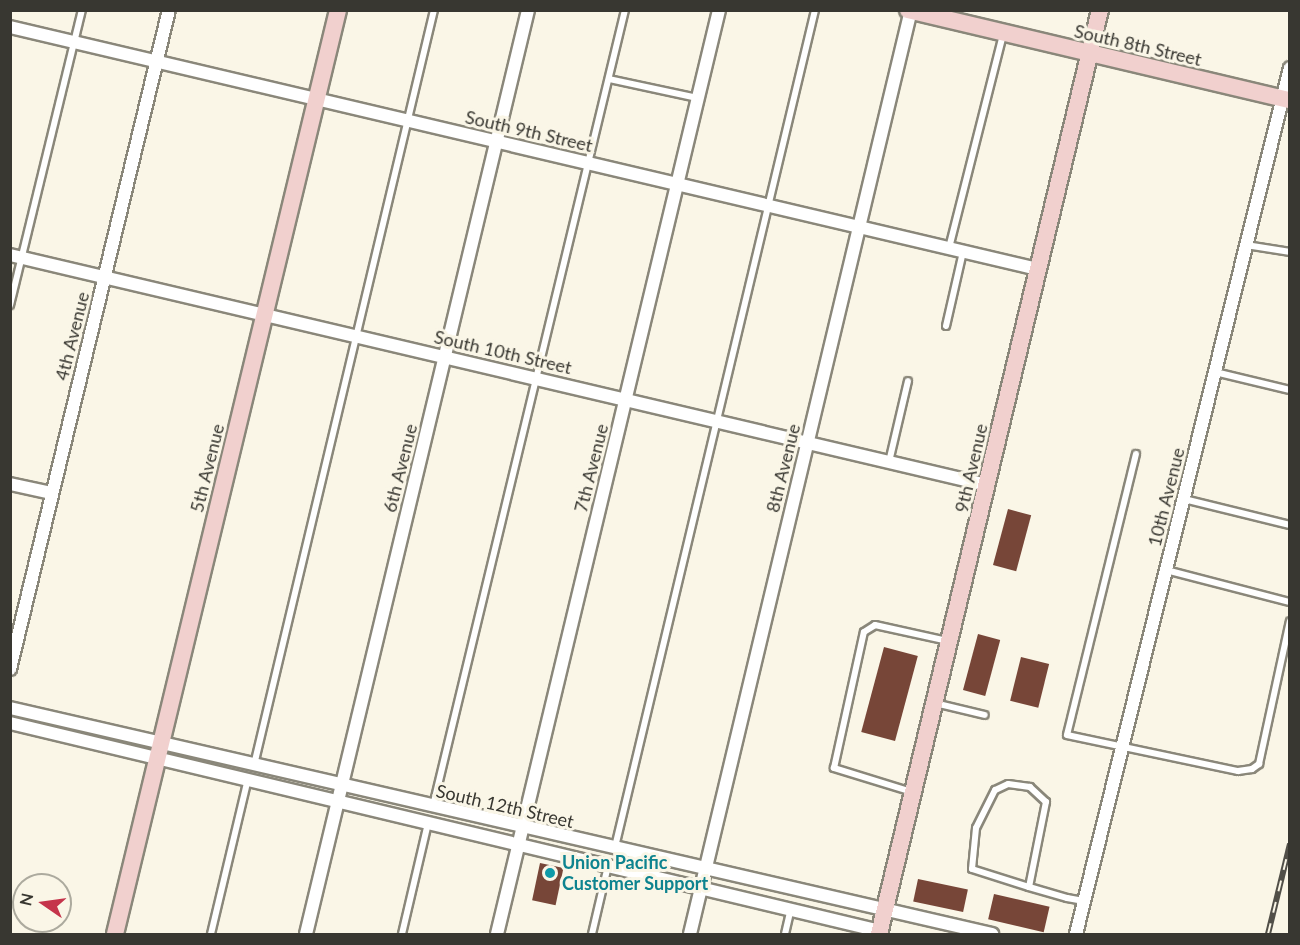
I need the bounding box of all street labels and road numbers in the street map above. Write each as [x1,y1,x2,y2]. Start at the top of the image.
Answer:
street label: South 8th Street [1072,20,1204,70]
street label: South 9th Street [463,106,595,156]
street label: 4th Avenue [50,289,94,383]
street label: South 10th Street [432,326,574,378]
street label: 5th Avenue [185,421,229,515]
street label: 6th Avenue [378,421,422,515]
street label: 7th Avenue [569,421,613,515]
street label: 8th Avenue [761,421,805,515]
street label: 9th Avenue [950,421,992,515]
street label: 10th Avenue [1143,445,1189,549]
street label: South 12th Street [434,780,576,832]

